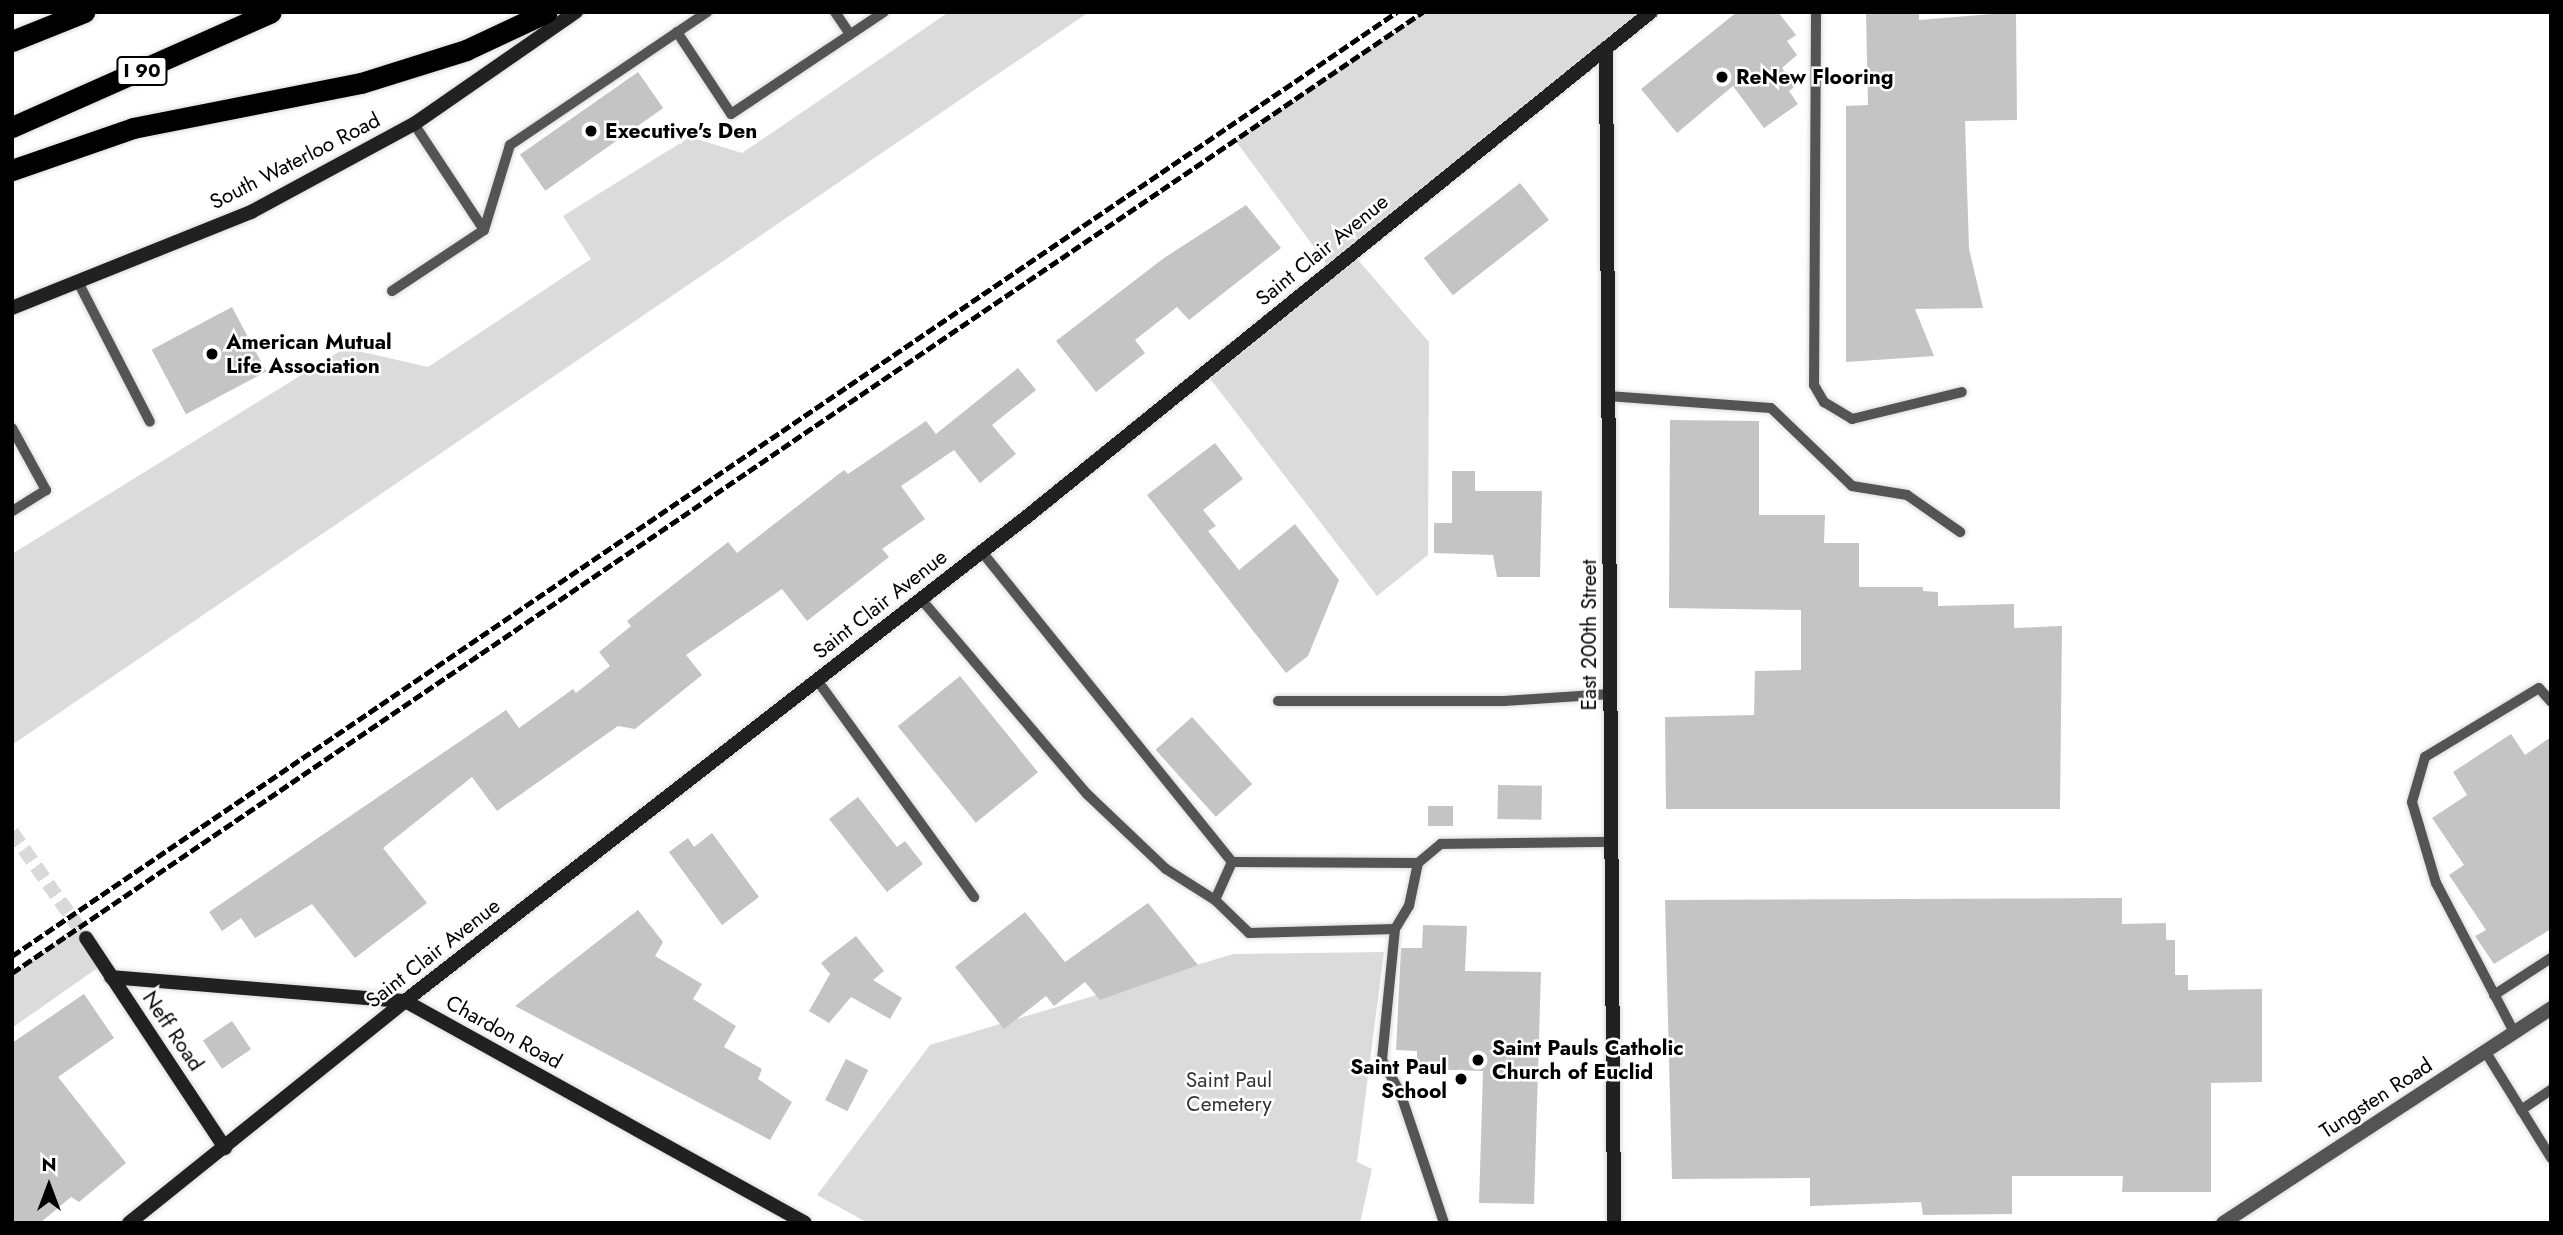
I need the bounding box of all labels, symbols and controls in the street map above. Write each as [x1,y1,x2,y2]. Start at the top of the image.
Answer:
road number: I 90 [116,55,168,86]
place label: ReNew Flooring [1736,64,1894,90]
marker: ReNew Flooring [1714,69,1730,85]
street label: South Waterloo Road [206,107,384,215]
place label: Executive's Den [605,118,757,144]
marker: Executive's Den [583,123,599,139]
street label: Saint Clair Avenue [1251,189,1393,311]
place label: American Mutual Life Association [226,329,392,379]
marker: American Mutual Life Association [204,346,220,362]
street label: Saint Clair Avenue [808,544,952,664]
street label: East 200th Street [1576,559,1602,711]
street label: Saint Clair Avenue [361,893,505,1013]
street label: Neff Road [137,986,209,1076]
street label: Chardon Road [442,990,566,1074]
place label: Saint Pauls Catholic Church of Euclid [1492,1035,1684,1085]
marker: Saint Pauls Catholic Church of Euclid [1470,1052,1486,1068]
street label: Tungsten Road [2315,1052,2437,1144]
place label: Saint Paul School [1350,1054,1447,1104]
park label: Saint Paul Cemetery [1186,1067,1272,1117]
marker: Saint Paul School [1453,1071,1469,1087]
north arrow [14,1151,84,1221]
text: N [41,1151,57,1178]

